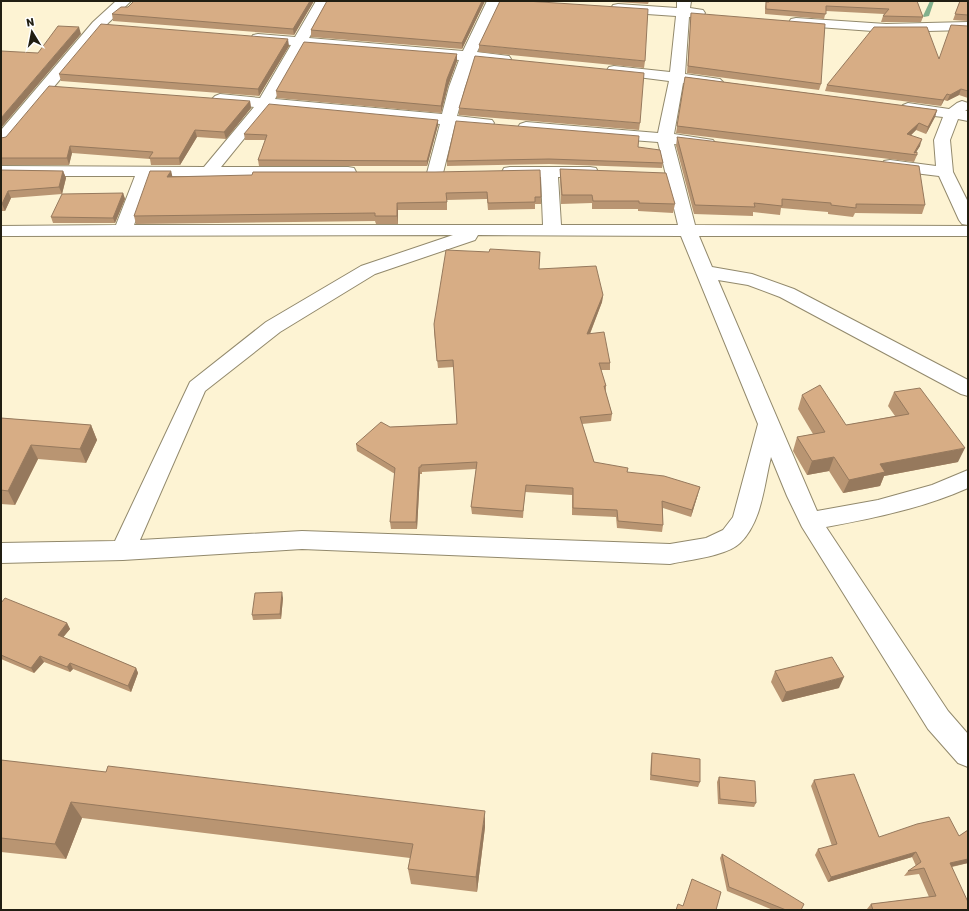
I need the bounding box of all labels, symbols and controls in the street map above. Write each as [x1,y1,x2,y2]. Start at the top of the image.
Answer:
north arrow [12,12,52,52]
text: N [25,16,35,30]

